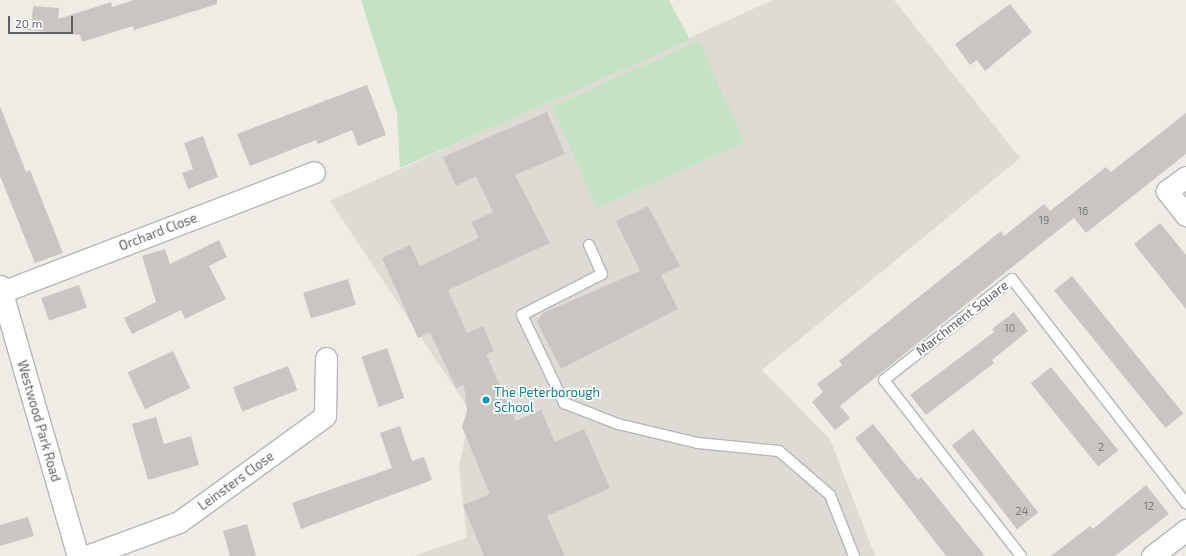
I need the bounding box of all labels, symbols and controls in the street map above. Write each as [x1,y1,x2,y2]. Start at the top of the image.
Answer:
scale bar [10,8,75,34]
text: 20 m [15,16,42,30]
house number: 16 [1078,204,1088,218]
street label: Orchard Close [117,210,199,254]
house number: 19 [1039,213,1049,227]
street label: Marchment Square [913,277,1011,359]
house number: 10 [1004,321,1016,335]
street label: Westwood Park Road [14,358,64,484]
place label: The Peterborough School [494,385,600,416]
marker: The Peterborough School [481,395,491,405]
house number: 2 [1098,440,1104,454]
street label: Leinsters Close [195,448,277,514]
house number: 12 [1144,499,1154,513]
house number: 24 [1016,504,1028,518]

